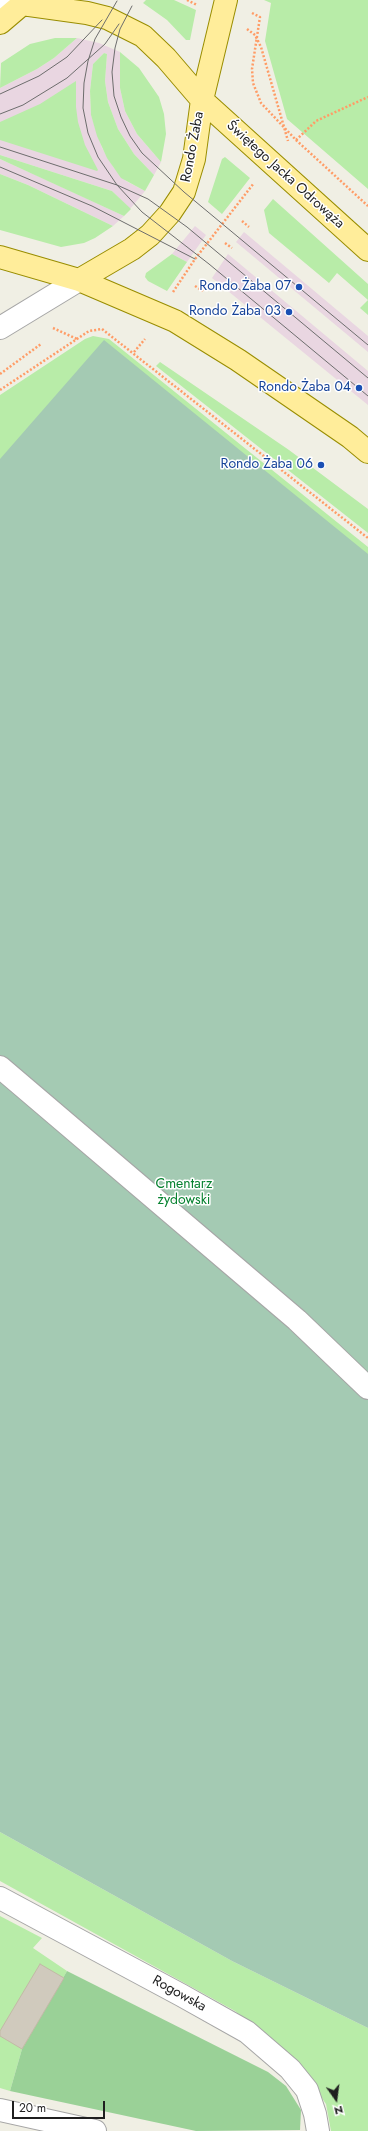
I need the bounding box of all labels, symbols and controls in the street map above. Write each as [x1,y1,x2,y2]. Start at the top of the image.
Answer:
street label: Rondo Żaba [178,110,208,184]
street label: Świętego Jacka Odrowąża [223,118,347,232]
place label: Rondo Żaba 07 [199,279,291,295]
marker: Rondo Żaba 07 [294,282,304,292]
place label: Rondo Żaba 03 [189,304,281,320]
marker: Rondo Żaba 03 [284,307,294,317]
place label: Rondo Żaba 04 [259,380,351,396]
marker: Rondo Żaba 04 [354,383,364,393]
place label: Rondo Żaba 06 [221,457,313,473]
marker: Rondo Żaba 06 [316,460,326,470]
park label: Cmentarz żydowski [156,1177,212,1210]
street label: Rogowska [149,1972,209,2016]
north arrow [316,2079,356,2119]
scale bar [14,2093,107,2119]
text: 20 m [19,2099,46,2117]
text: N [333,2102,345,2119]

